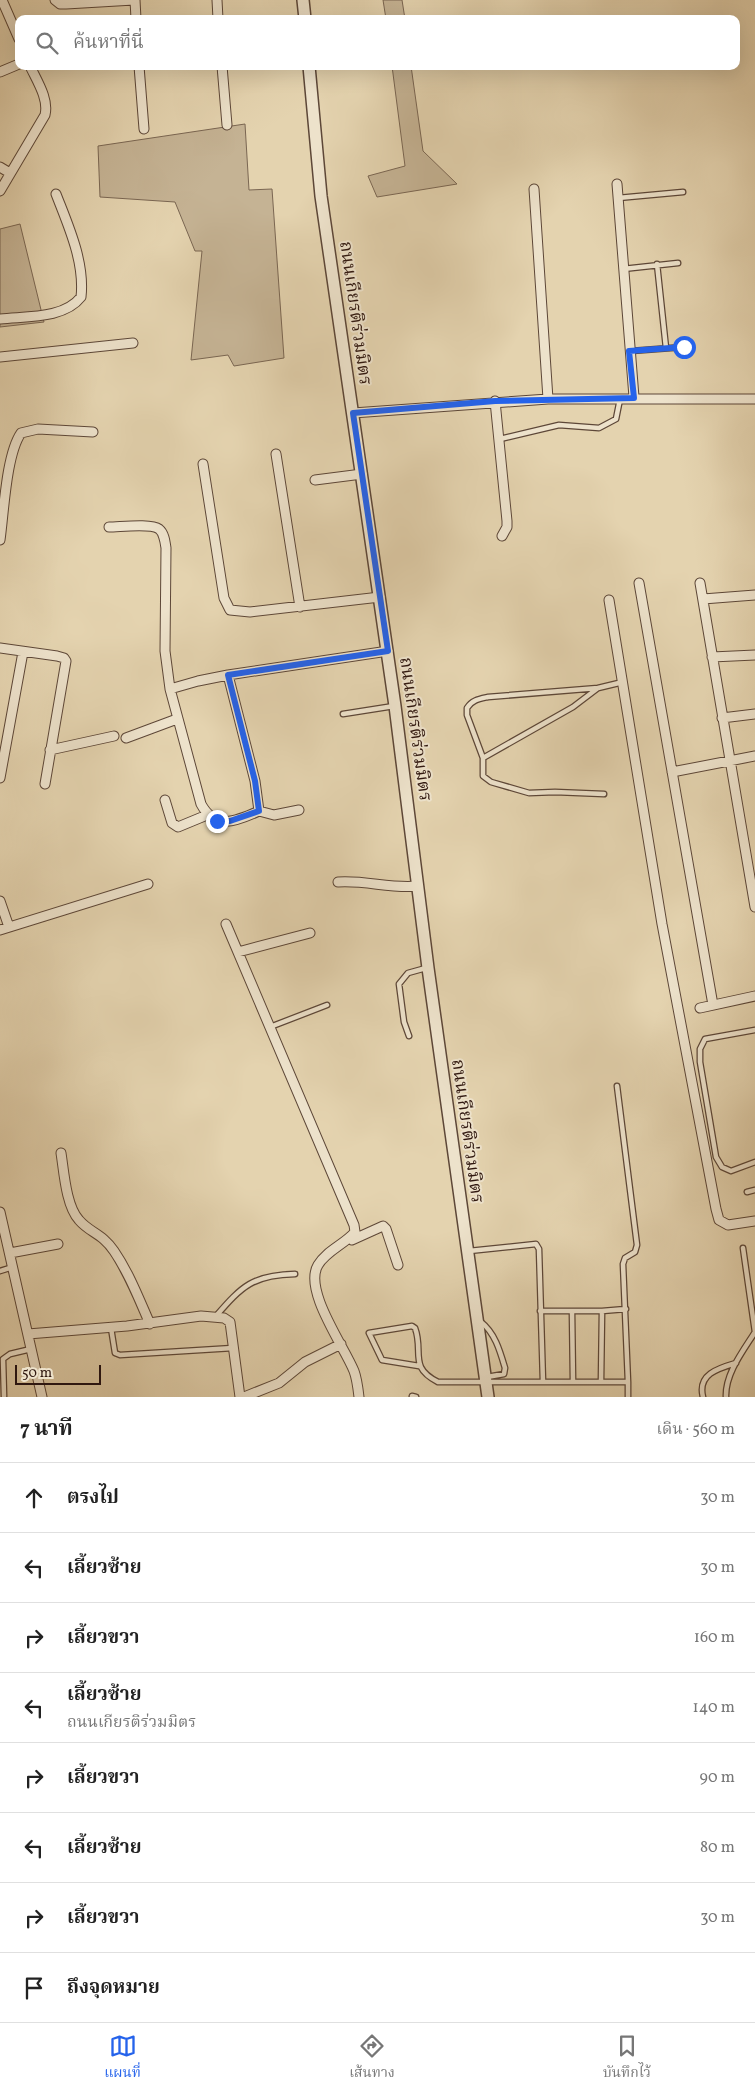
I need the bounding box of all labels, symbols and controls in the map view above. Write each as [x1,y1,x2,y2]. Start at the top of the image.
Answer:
search box [15,15,740,70]
icon: search [33,29,61,57]
text: ค้นหาที่นี่ [73,30,144,56]
street label: ถนนเกียรติร่วมมิตร [332,240,377,387]
route start [673,336,696,359]
street label: ถนนเกียรติร่วมมิตร [392,656,437,803]
route end [206,810,229,833]
street label: ถนนเกียรติร่วมมิตร [444,1058,489,1205]
scale bar [15,1362,101,1385]
text: 50 m [22,1364,52,1383]
text: 7 นาที [20,1415,73,1444]
text: เดิน · 560 m [656,1419,735,1441]
icon: ahead [20,1484,48,1512]
text: ตรงไป [67,1485,119,1511]
text: 30 m [700,1487,735,1509]
icon: left [20,1554,48,1582]
text: เลี้ยวซ้าย [67,1555,141,1581]
text: 30 m [700,1557,735,1579]
icon: right [20,1624,48,1652]
text: เลี้ยวขวา [67,1625,139,1651]
text: 160 m [694,1627,735,1649]
text: เลี้ยวซ้าย [67,1682,141,1708]
icon: left [20,1694,48,1722]
text: 140 m [693,1697,735,1719]
text: ถนนเกียรติร่วมมิตร [67,1712,196,1734]
icon: right [20,1764,48,1792]
text: เลี้ยวขวา [67,1765,139,1791]
text: 90 m [699,1767,735,1789]
icon: left [20,1834,48,1862]
text: เลี้ยวซ้าย [67,1835,141,1861]
text: 80 m [700,1837,735,1859]
icon: right [20,1904,48,1932]
text: เลี้ยวขวา [67,1905,139,1931]
text: 30 m [700,1907,735,1929]
icon: arrive [20,1974,48,2002]
text: ถึงจุดหมาย [67,1975,160,2001]
tab: แผนที่ [104,2032,141,2084]
tab: เส้นทาง [349,2032,395,2084]
tab: บันทึกไว้ [603,2032,651,2084]

